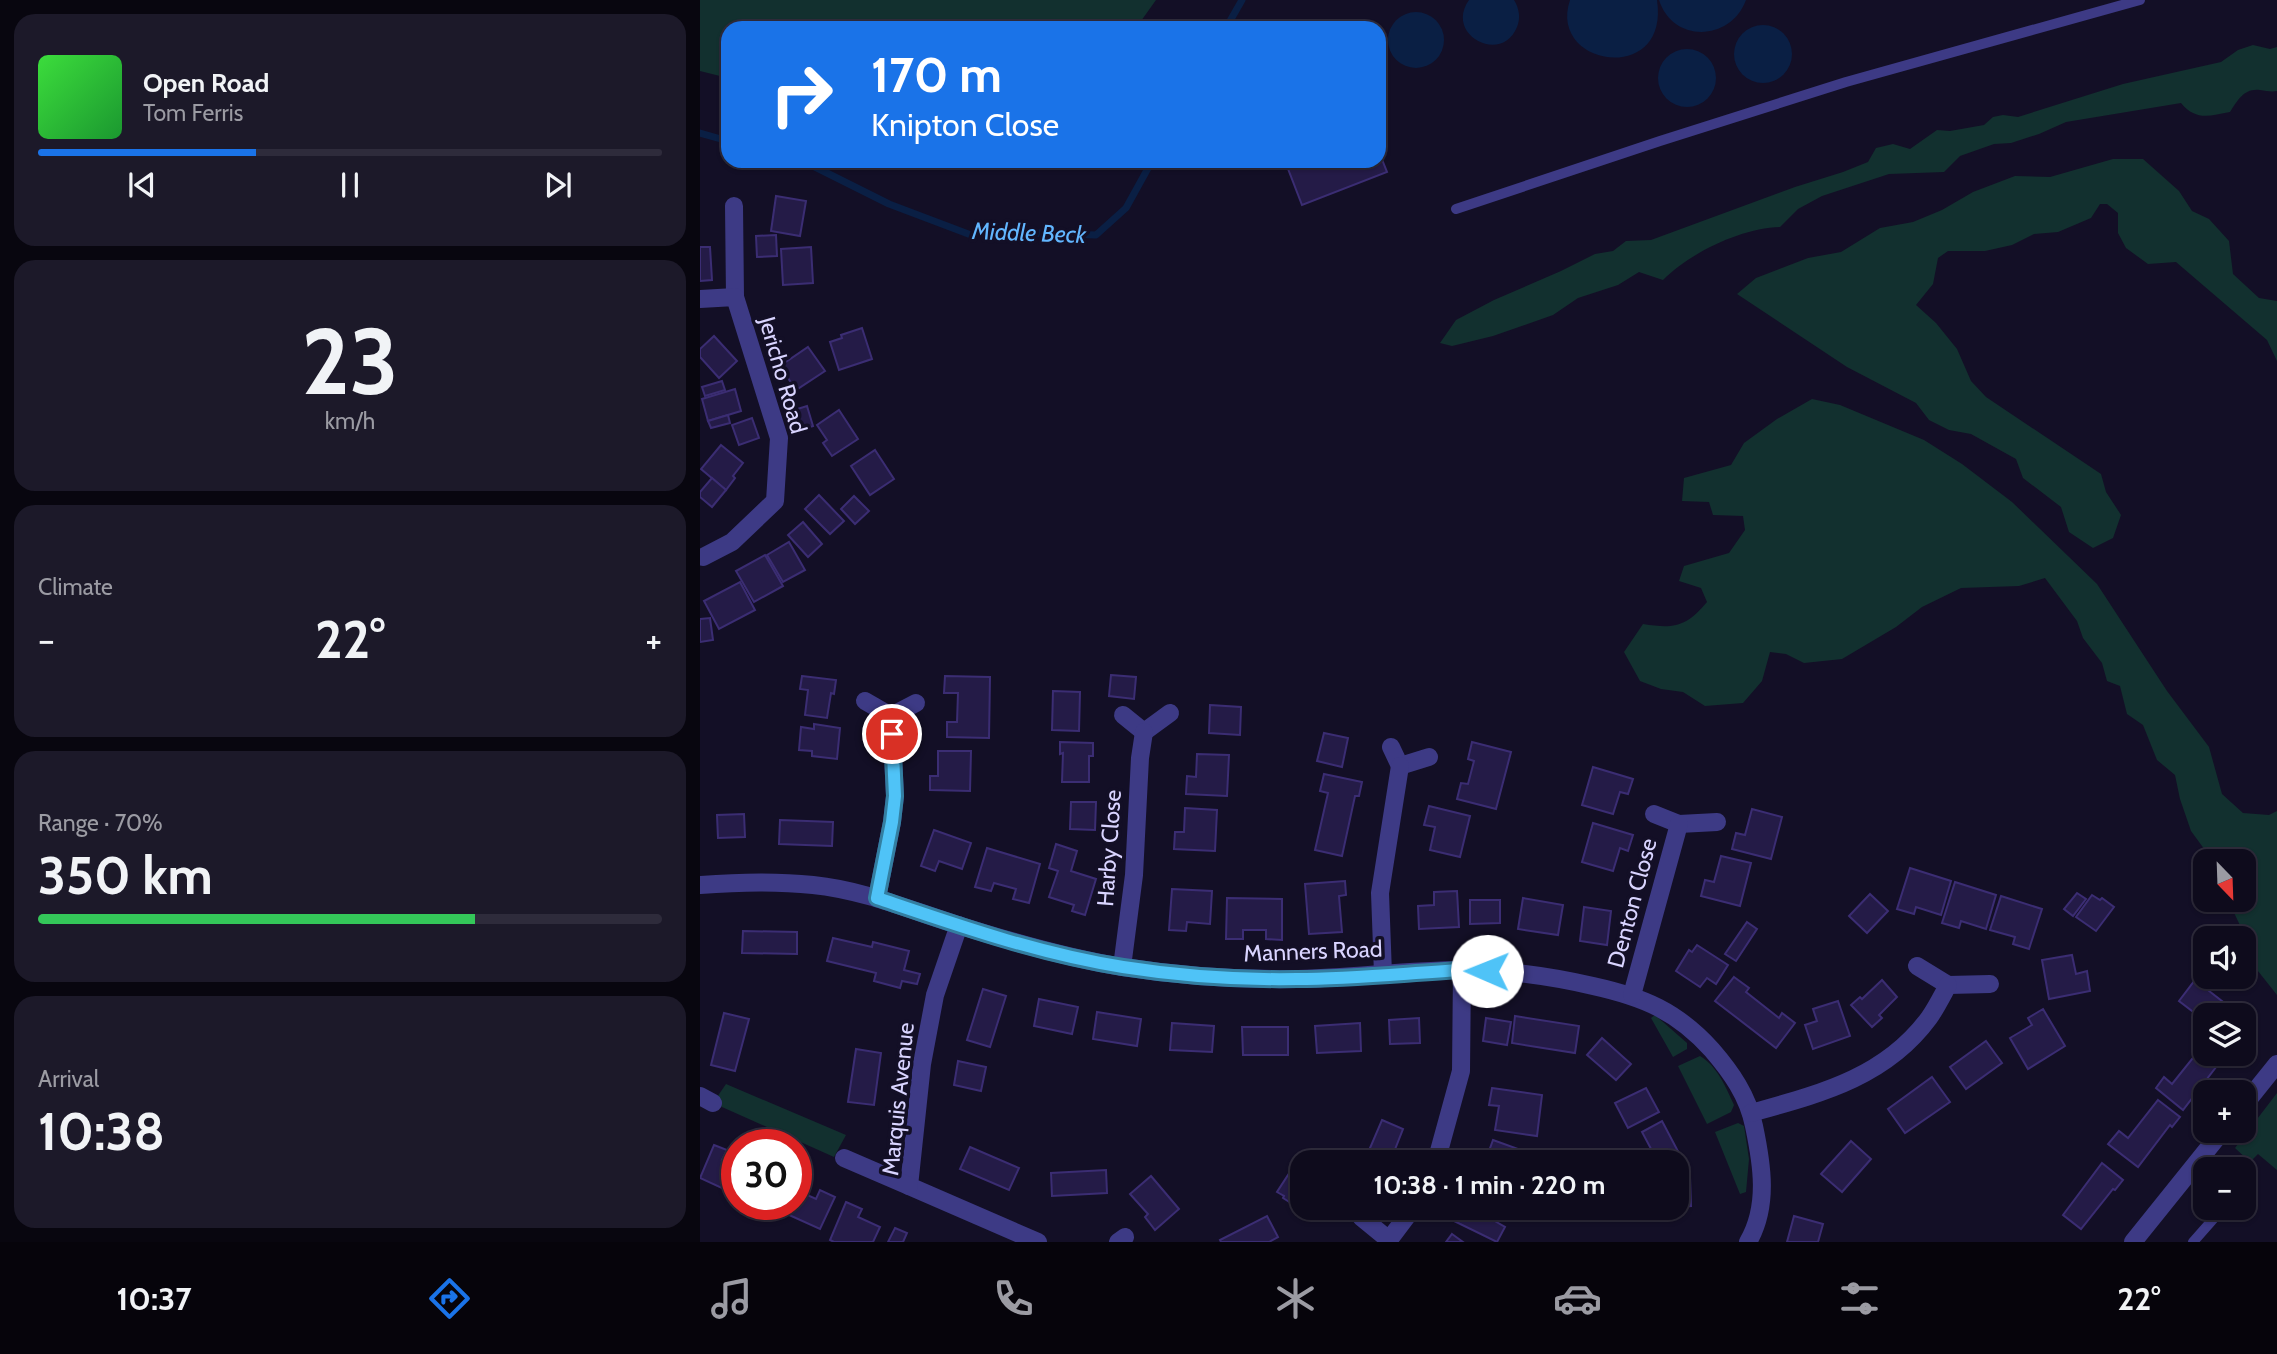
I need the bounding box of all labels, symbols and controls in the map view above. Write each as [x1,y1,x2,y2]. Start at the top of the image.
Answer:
text: 170 m [871,45,1002,104]
icon: right [756,49,847,140]
text: Open Road [143,67,269,99]
text: Tom Ferris [143,99,243,127]
text: Knipton Close [871,105,1059,144]
icon: previous [123,166,161,204]
icon: pause [331,166,369,204]
icon: next [539,166,577,204]
water label: Middle Beck [970,216,1087,249]
text: 23 [301,306,399,417]
street label: Jericho Road [753,312,813,437]
text: km/h [325,407,375,435]
text: Climate [38,573,113,601]
text: 22° [315,608,385,671]
text: − [38,616,55,663]
text: + [645,616,662,663]
pin [862,704,922,764]
icon: arrive [873,715,911,753]
street label: Harby Close [1091,788,1127,907]
text: Range · 70% [38,809,163,837]
street label: Denton Close [1601,835,1663,971]
text: 350 km [38,844,213,907]
north arrow [2193,849,2256,912]
map controls [2193,849,2256,1220]
button: sound [2193,926,2256,989]
position arrow [1450,934,1524,1008]
street label: Manners Road [1243,935,1383,967]
button: layers [2193,1003,2256,1066]
street label: Marquis Avenue [876,1021,920,1177]
text: Arrival [38,1065,99,1093]
button: + [2193,1080,2256,1143]
text: 10:38 [38,1100,165,1163]
speed limit sign: 30 [721,1129,812,1220]
button: − [2193,1157,2256,1220]
text: 10:38 · 1 min · 220 m [1374,1169,1605,1201]
icon: directions [425,1274,474,1323]
icon: music [707,1274,756,1323]
icon: phone [989,1274,1038,1323]
icon: climate [1271,1274,1320,1323]
icon: car [1553,1274,1602,1323]
icon: filters [1835,1274,1884,1323]
text: 10:37 [117,1279,192,1318]
text: 22° [2117,1279,2160,1318]

